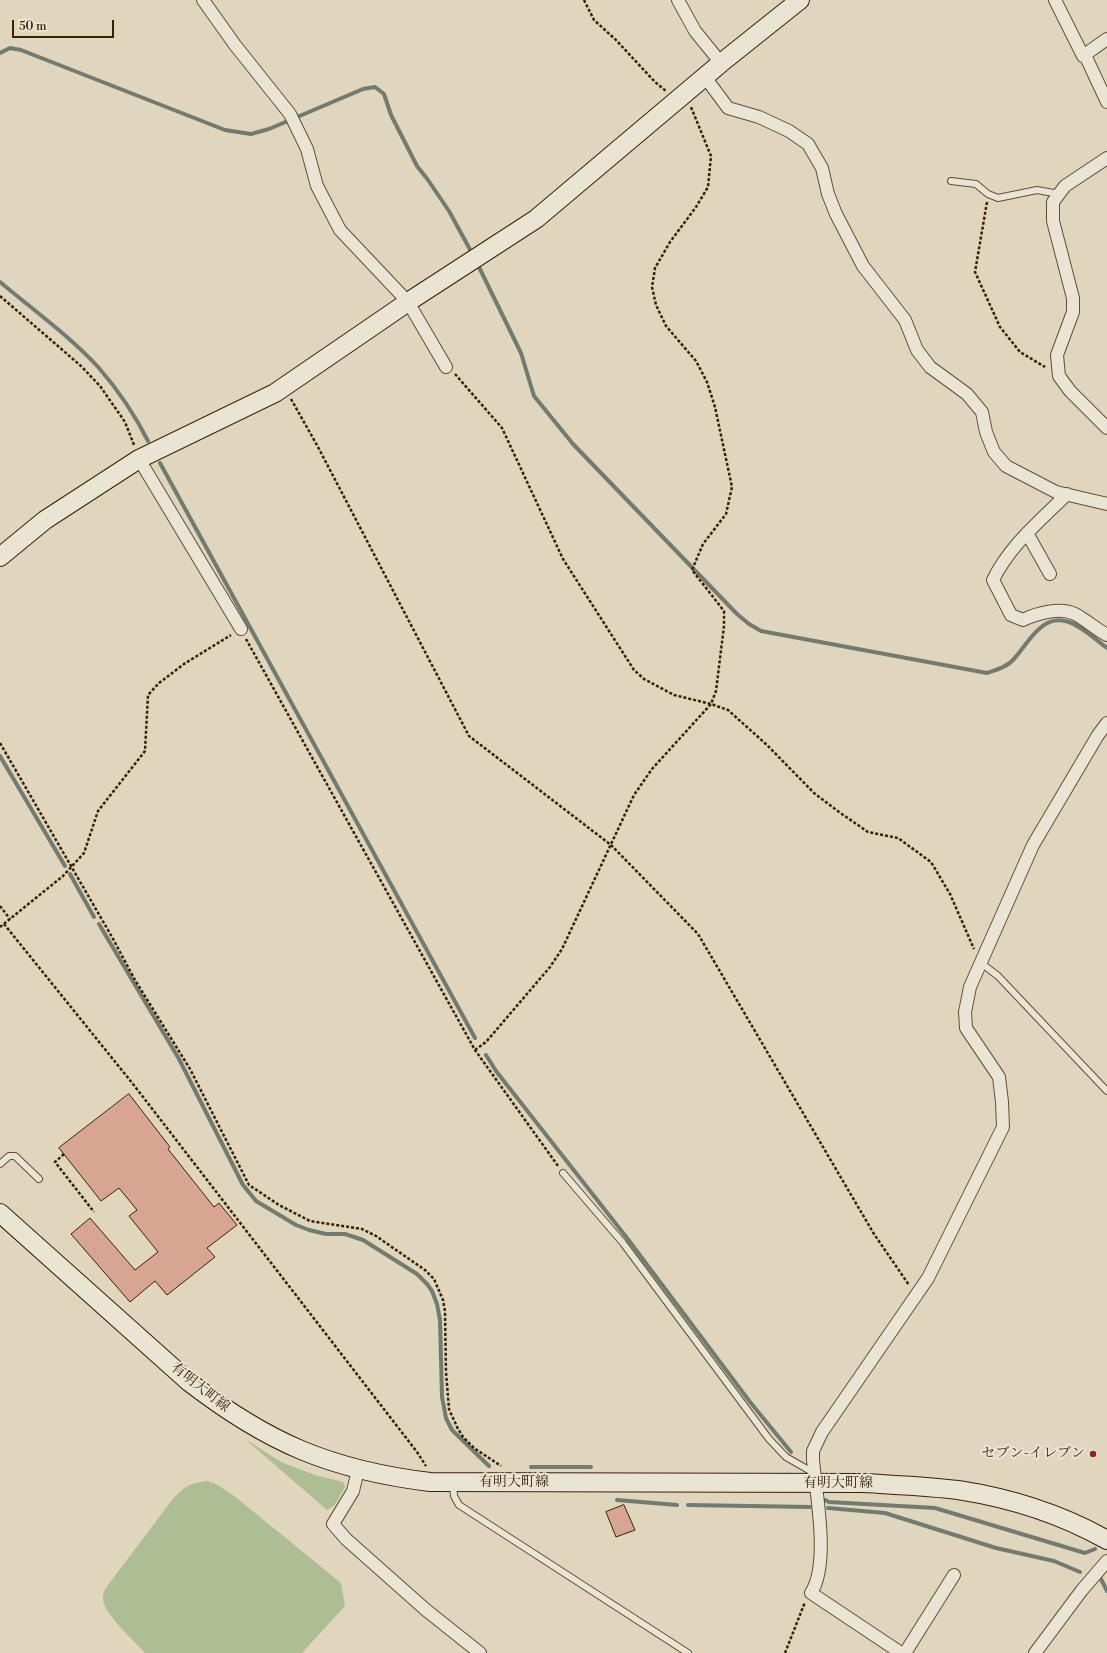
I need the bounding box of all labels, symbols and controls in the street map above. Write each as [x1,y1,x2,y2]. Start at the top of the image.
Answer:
scale bar [14,12,116,38]
text: 50 m [19,19,47,34]
street label: 有明大町線 [167,1360,233,1416]
place label: セブン-イレブン [981,1446,1085,1462]
marker: セブン-イレブン [1088,1449,1098,1459]
street label: 有明大町線 [479,1475,549,1491]
street label: 有明大町線 [803,1476,873,1492]

